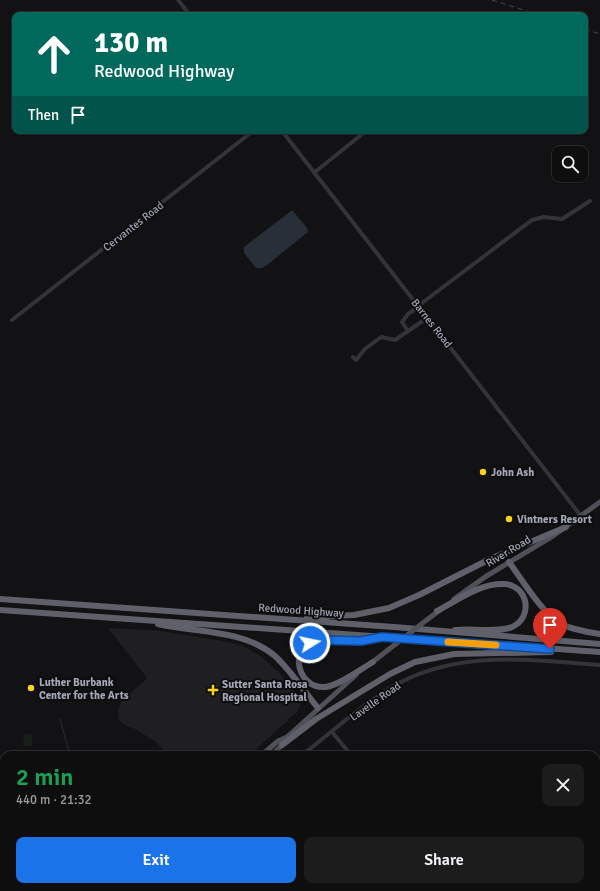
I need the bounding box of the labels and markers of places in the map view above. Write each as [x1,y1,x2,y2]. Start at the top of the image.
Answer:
place label: John Ash [491,466,534,479]
marker: John Ash [478,467,488,477]
place label: Vintners Resort [517,513,592,526]
marker: Vintners Resort [504,514,514,524]
pin [533,608,567,649]
place label: Luther Burbank Center for the Arts [39,676,129,702]
place label: Sutter Santa Rosa Regional Hospital [222,678,308,704]
marker: Luther Burbank Center for the Arts [26,683,36,693]
marker: Sutter Santa Rosa Regional Hospital [207,684,219,696]

